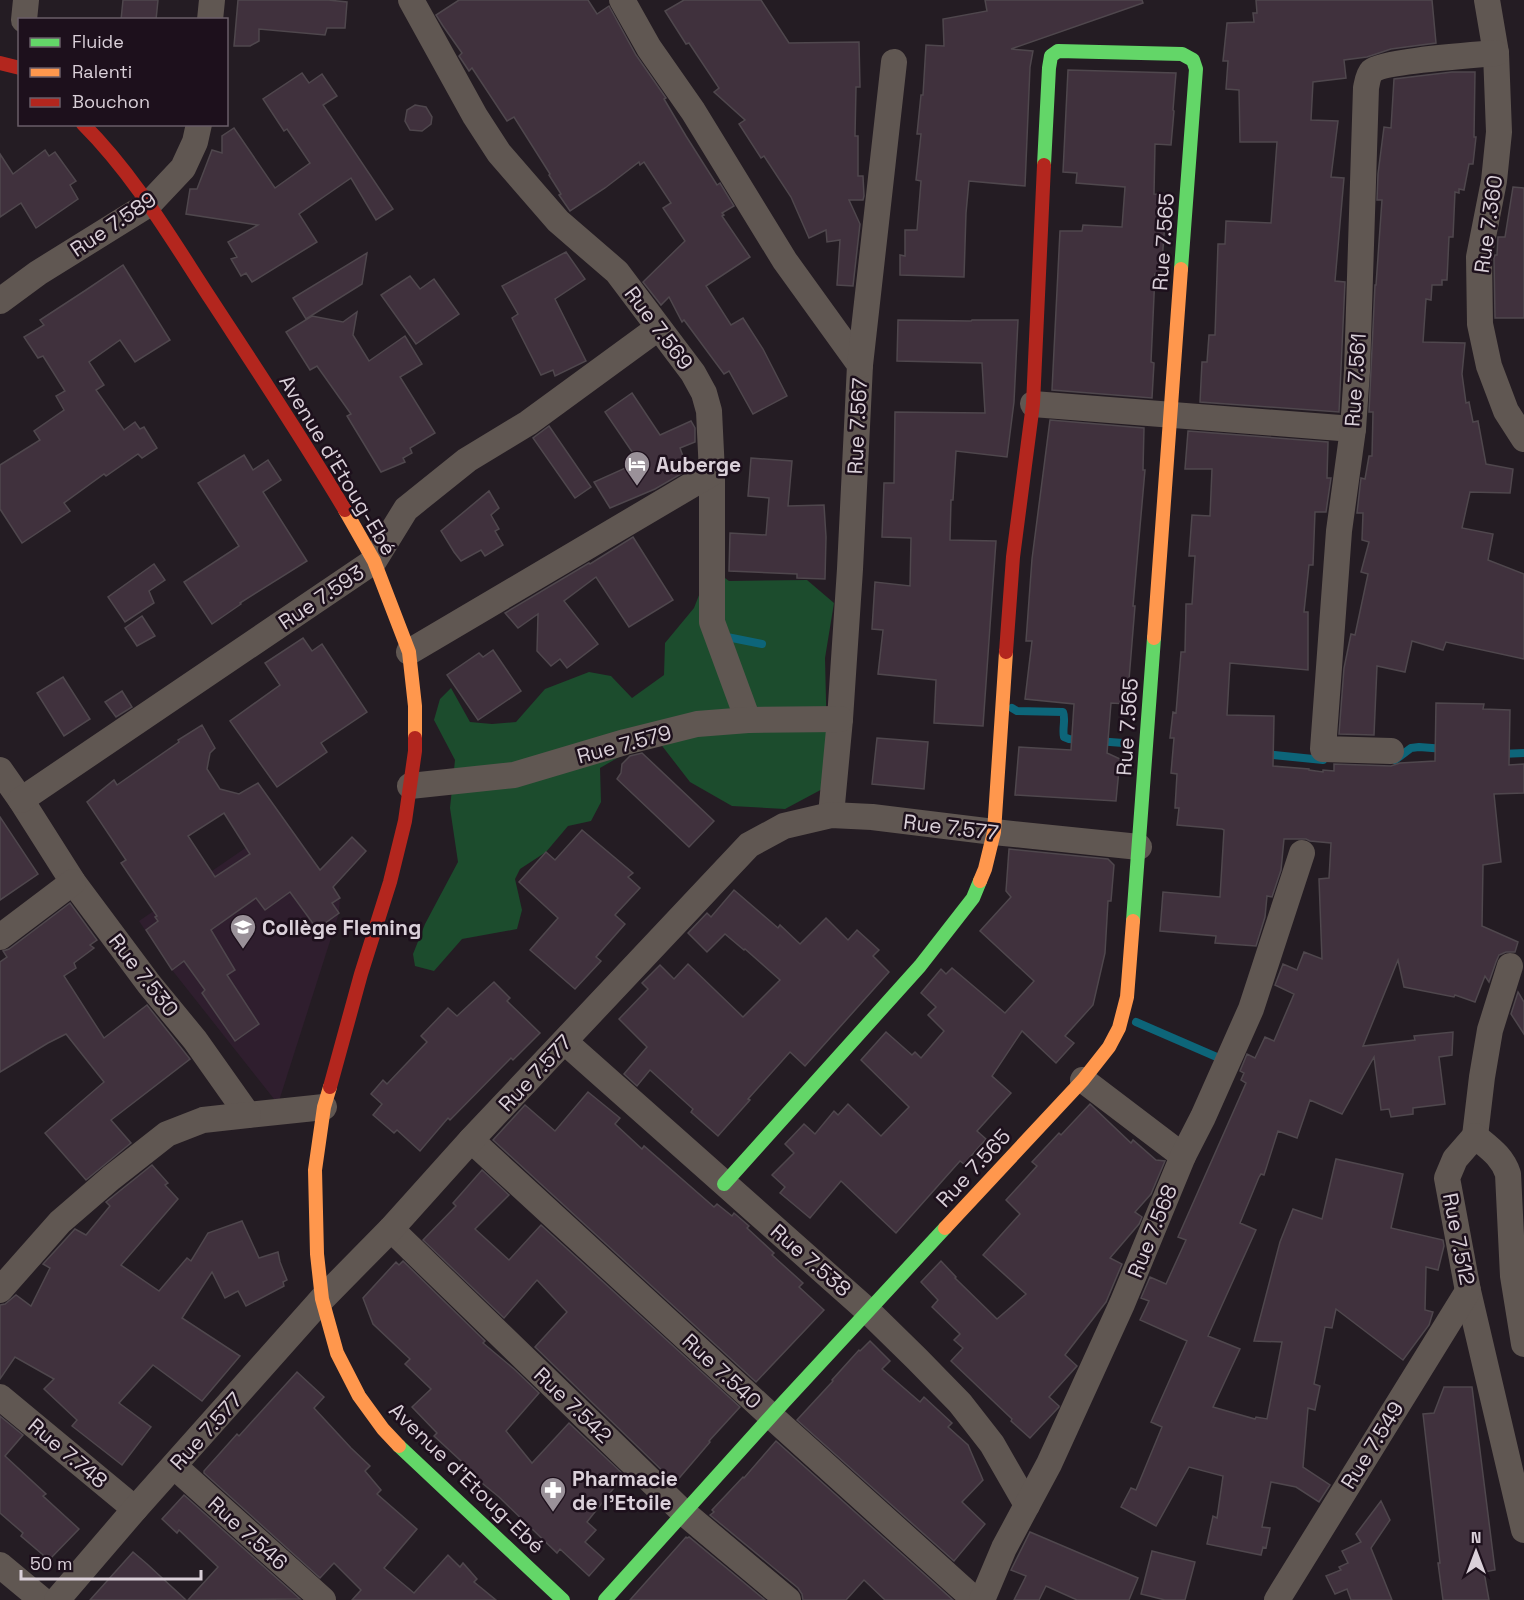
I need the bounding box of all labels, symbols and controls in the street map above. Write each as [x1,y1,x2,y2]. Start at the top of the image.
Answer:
legend [18,18,228,126]
text: Fluide [72,30,124,53]
text: Ralenti [72,60,132,83]
text: Bouchon [72,90,150,113]
street label: Rue 7.360 [1468,173,1508,275]
street label: Rue 7.589 [65,185,161,263]
street label: Rue 7.565 [1146,192,1180,292]
street label: Rue 7.569 [619,281,699,375]
street label: Rue 7.561 [1338,332,1372,428]
street label: Avenue d'Etoug-Ebé [273,370,403,560]
street label: Rue 7.567 [841,377,873,475]
hotel icon: Auberge [622,449,652,487]
place label: Auberge [656,451,741,478]
street label: Rue 7.593 [273,558,369,636]
street label: Rue 7.565 [1110,677,1144,777]
street label: Rue 7.579 [574,718,674,770]
street label: Rue 7.577 [902,808,1000,846]
school or university icon: Collège Fleming [228,912,258,950]
place label: Collège Fleming [262,914,421,941]
street label: Rue 7.530 [103,928,185,1022]
street label: Rue 7.577 [492,1029,578,1117]
street label: Rue 7.565 [930,1123,1016,1213]
street label: Rue 7.568 [1121,1180,1183,1282]
street label: Rue 7.512 [1437,1191,1481,1287]
street label: Rue 7.538 [765,1218,857,1302]
street label: Rue 7.540 [677,1327,767,1415]
street label: Rue 7.542 [528,1361,618,1449]
street label: Rue 7.577 [164,1386,248,1476]
street label: Rue 7.549 [1335,1396,1409,1494]
street label: Avenue d'Etoug-Ebé [383,1397,551,1559]
street label: Rue 7.748 [23,1412,113,1494]
place label: Pharmacie de l'Etoile [572,1465,678,1516]
pharmacy icon: Pharmacie de l'Etoile [538,1475,568,1513]
street label: Rue 7.546 [202,1490,294,1576]
north arrow [1446,1522,1506,1582]
text: N [1471,1527,1481,1548]
scale bar [21,1543,201,1581]
text: 50 m [30,1552,72,1575]

